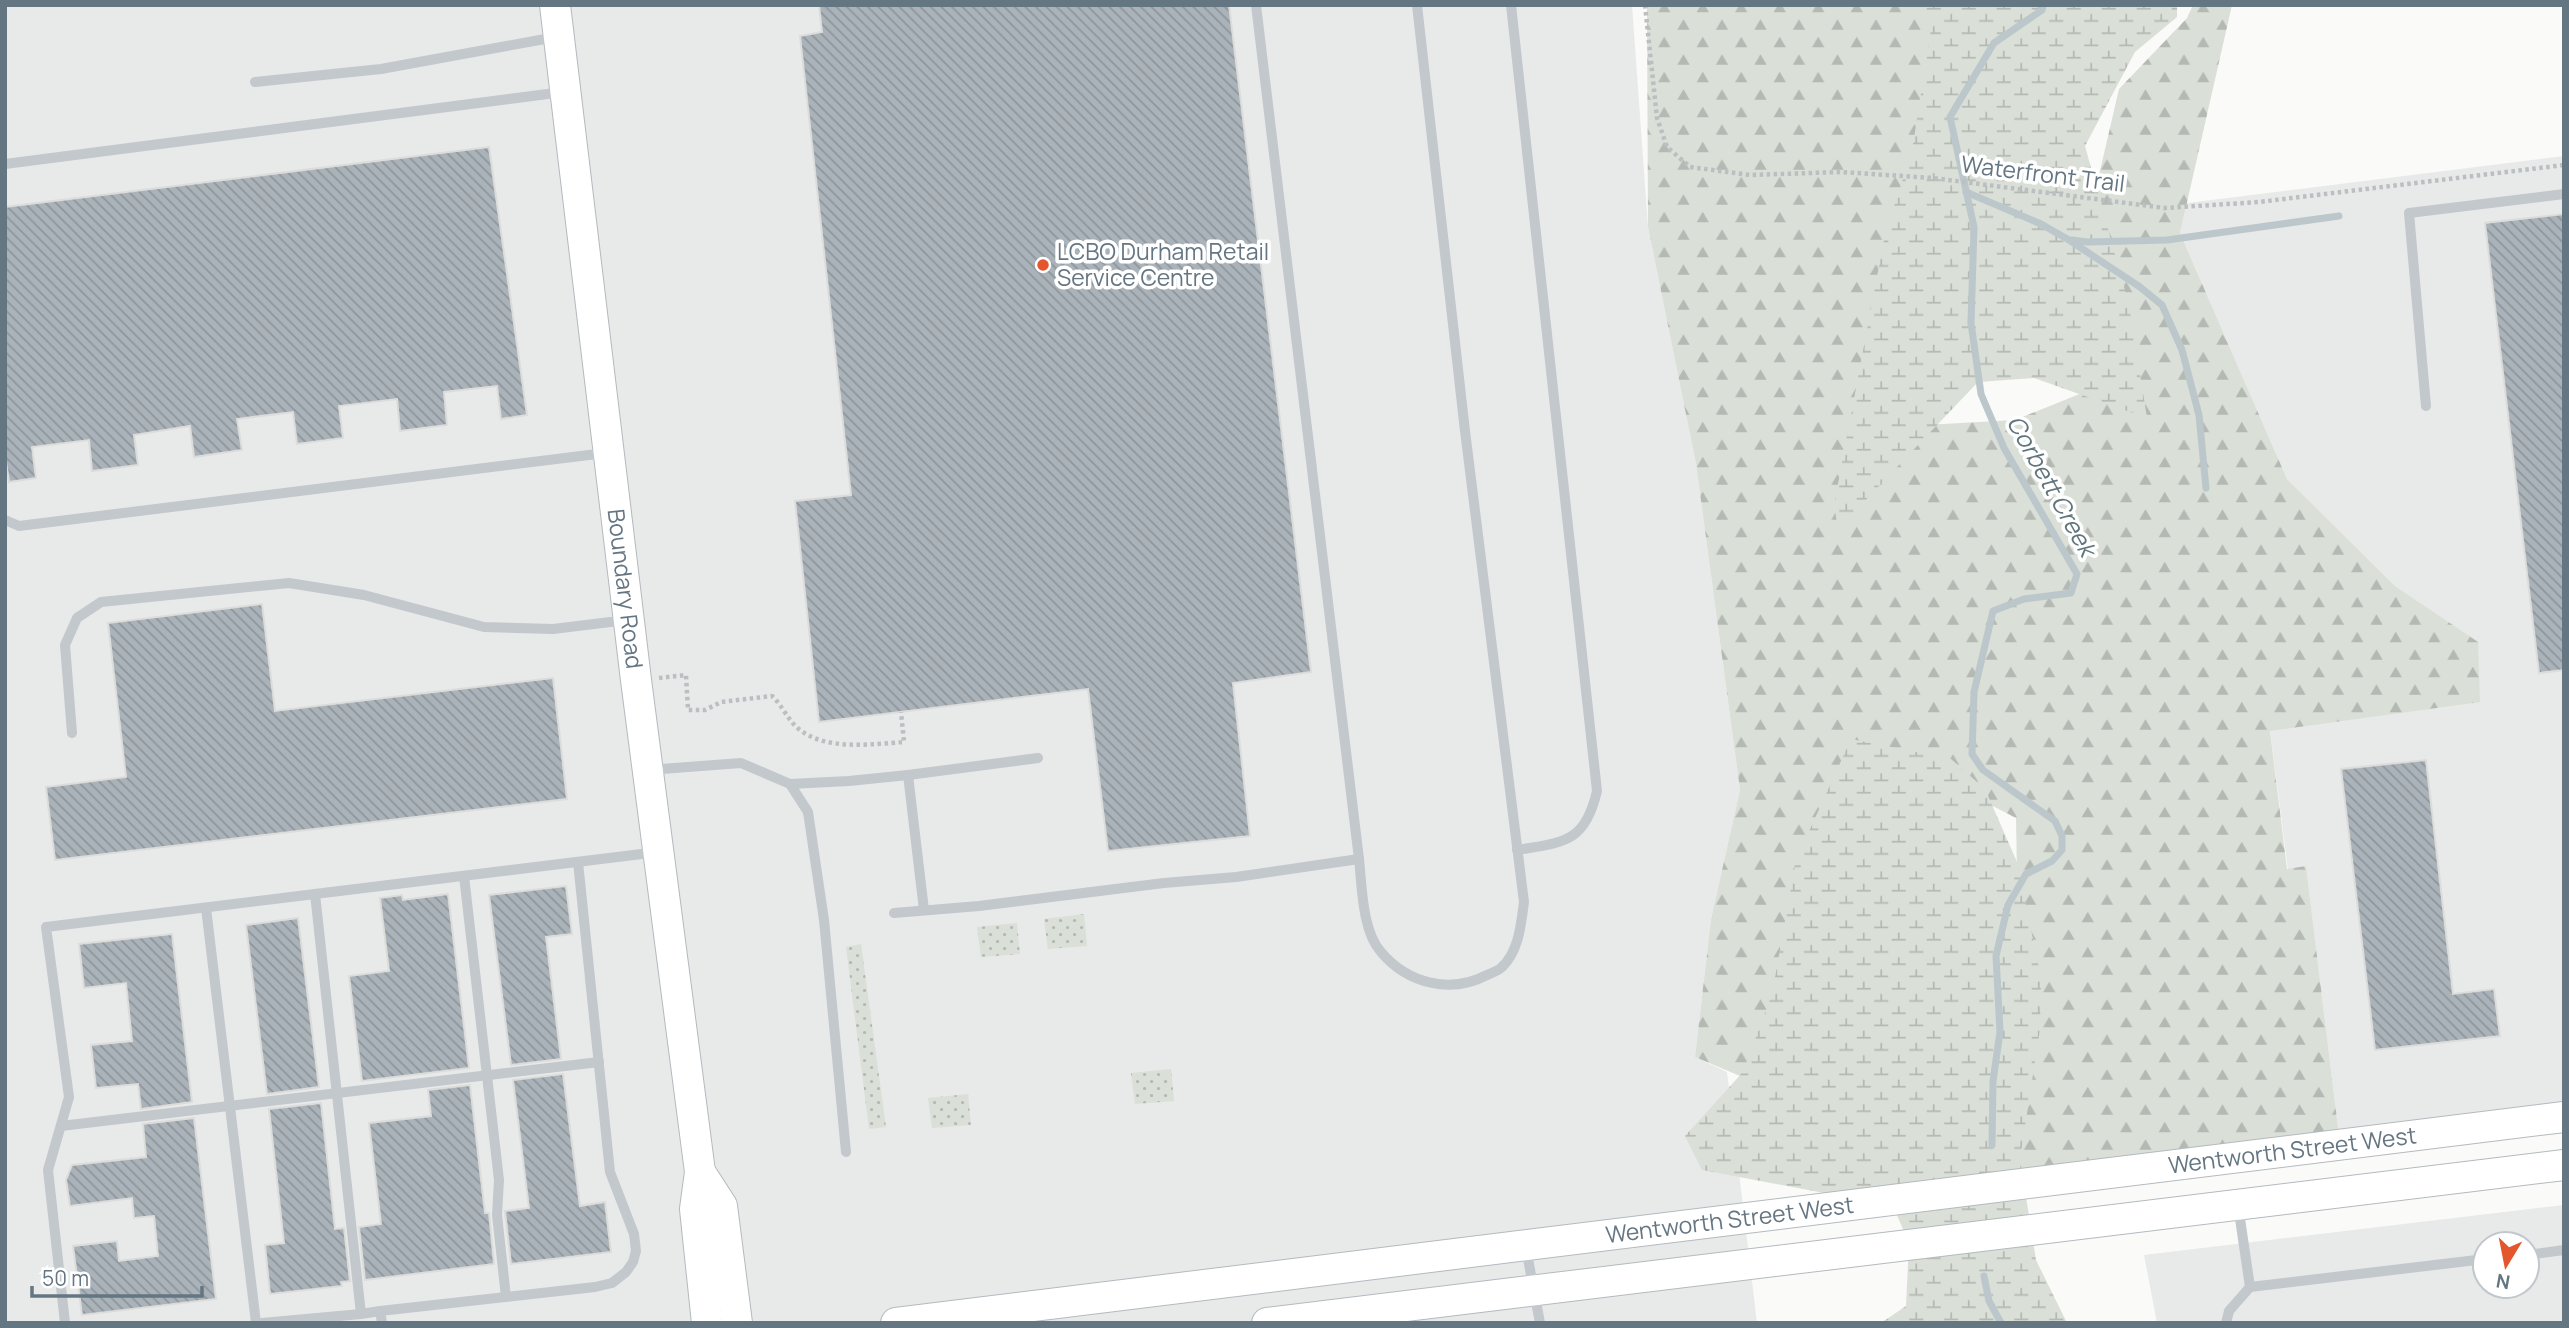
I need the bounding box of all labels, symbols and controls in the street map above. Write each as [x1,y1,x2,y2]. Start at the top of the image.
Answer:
street label: Waterfront Trail [1959,147,2127,199]
place label: LCBO Durham Retail Service Centre [1057,235,1269,293]
marker: LCBO Durham Retail Service Centre [1035,257,1051,273]
water label: Corbett Creek [2000,409,2106,564]
street label: Boundary Road [601,507,652,670]
street label: Wentworth Street West [2166,1118,2418,1181]
street label: Wentworth Street West [1604,1188,1855,1250]
north arrow [2471,1230,2541,1300]
scale bar [32,1254,201,1298]
text: 50 m [42,1264,89,1292]
text: N [2494,1268,2512,1296]

